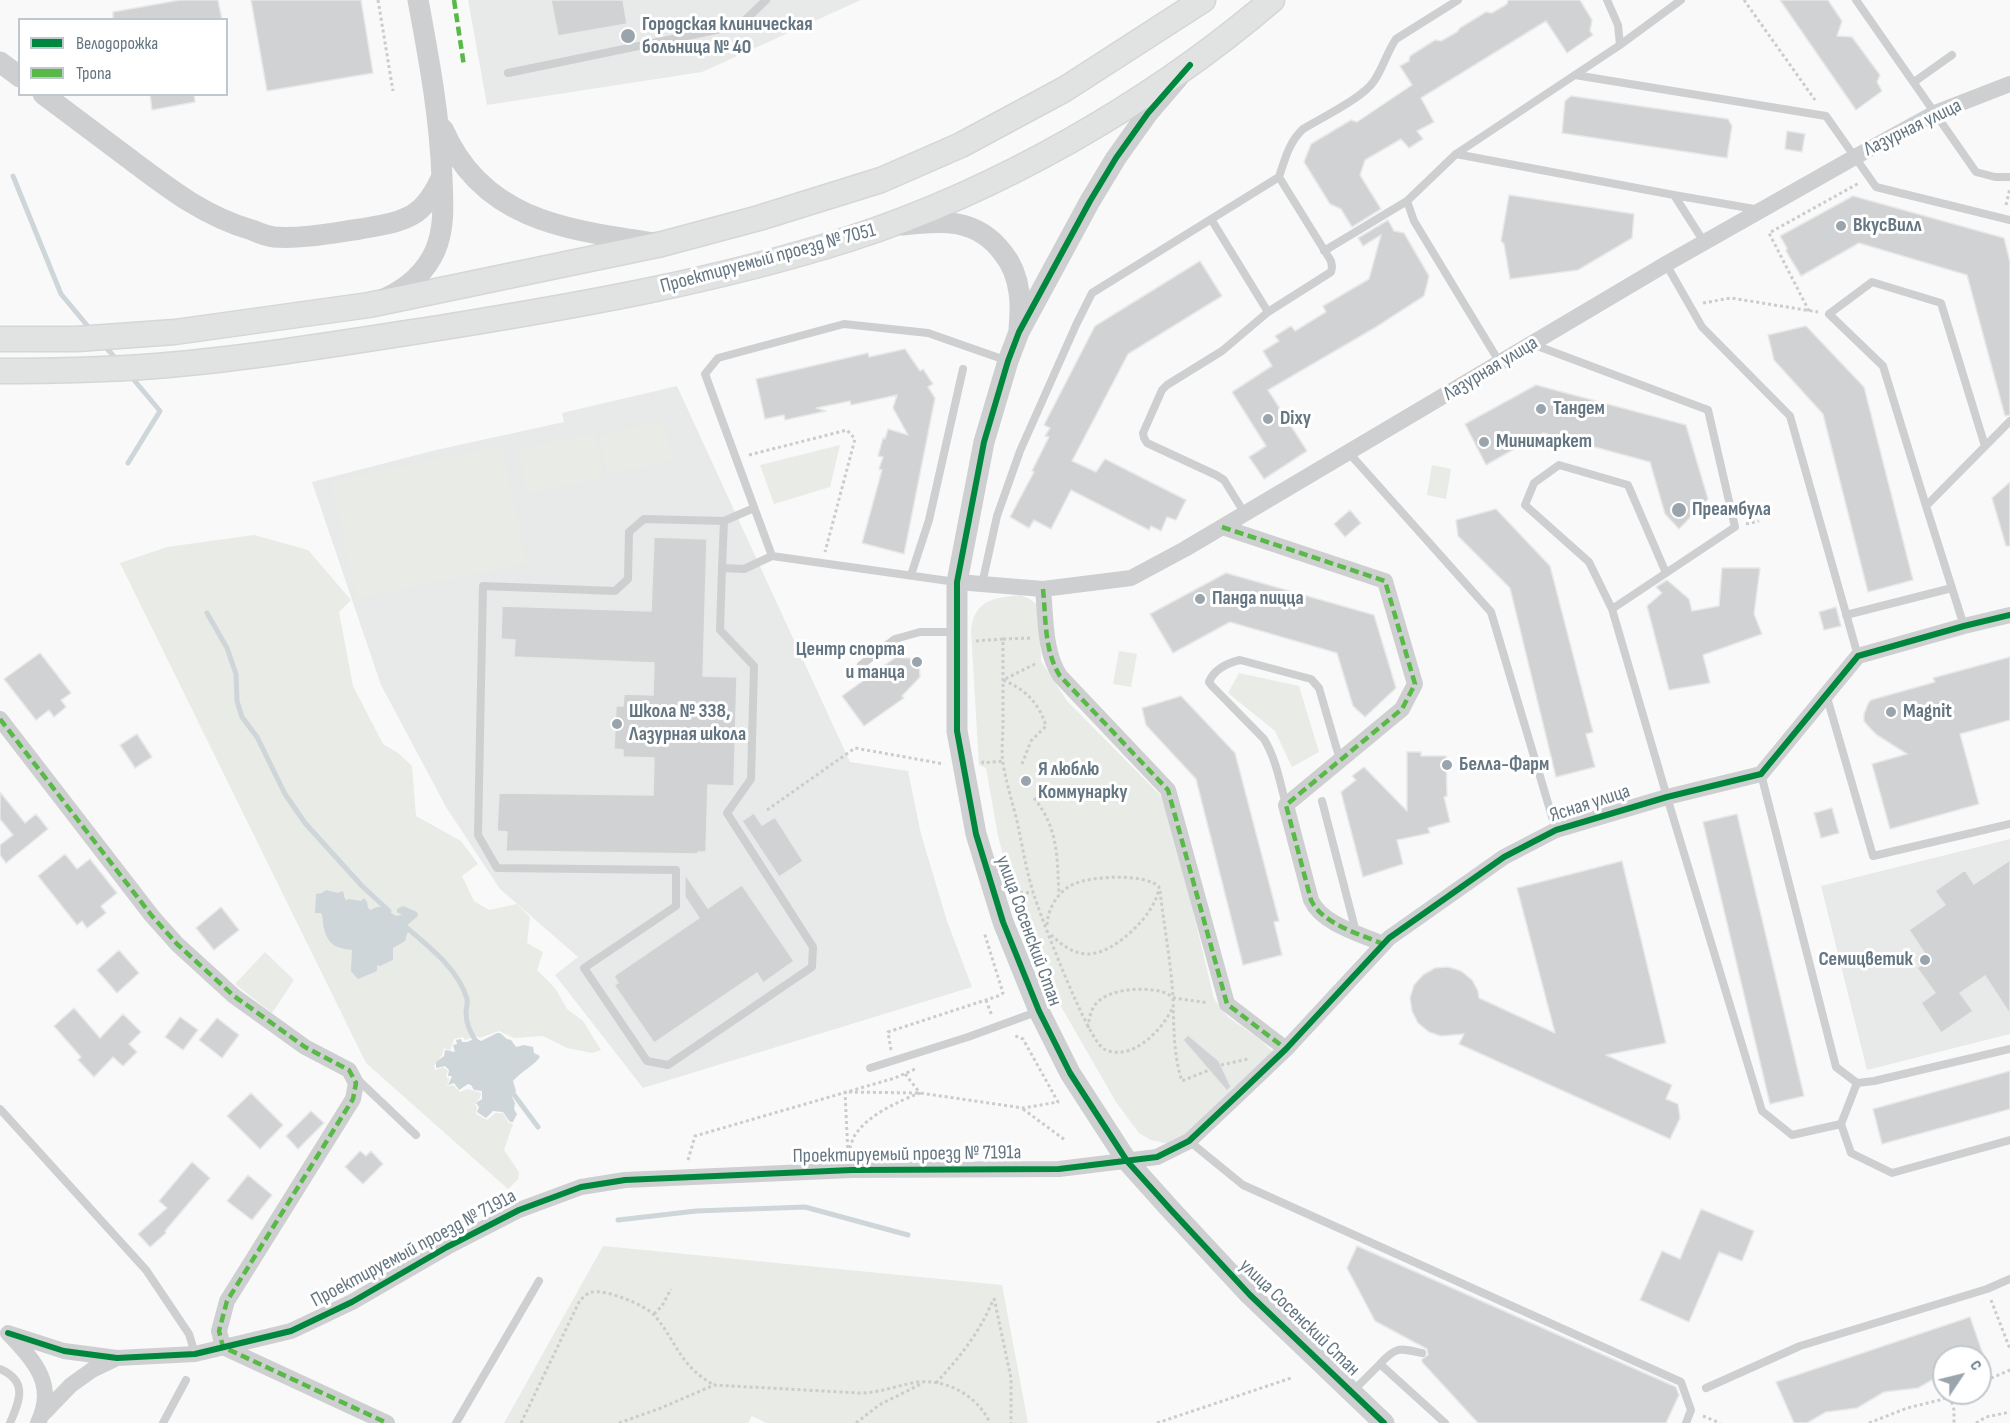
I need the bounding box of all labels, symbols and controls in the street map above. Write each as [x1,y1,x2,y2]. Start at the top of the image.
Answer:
place label: Городская клиническая больница № 40 [642,13,813,60]
legend [18,18,228,96]
marker: Городская клиническая больница № 40 [619,27,637,45]
text: Велодорожка [76,33,158,54]
text: Тропа [76,63,112,84]
street label: Лазурная улица [1860,94,1966,162]
place label: ВкусВилл [1853,214,1922,238]
street label: Проектируемый проезд № 7051 [658,219,878,299]
marker: ВкусВилл [1834,219,1848,233]
street label: Лазурная улица [1440,331,1542,407]
place label: Тандем [1553,397,1605,421]
marker: Тандем [1534,402,1548,416]
place label: Dixy [1280,407,1311,431]
marker: Dixy [1261,412,1275,426]
place label: Минимаркет [1496,430,1592,454]
marker: Минимаркет [1477,435,1491,449]
place label: Преамбула [1692,498,1771,522]
marker: Преамбула [1670,501,1688,519]
place label: Панда пицца [1212,587,1304,611]
marker: Панда пицца [1193,592,1207,606]
place label: Центр спорта и танца [796,638,905,685]
marker: Центр спорта и танца [910,655,924,669]
place label: Школа № 338, Лазурная школа [629,700,746,747]
place label: Magnit [1903,700,1952,724]
marker: Magnit [1884,705,1898,719]
marker: Школа № 338, Лазурная школа [610,717,624,731]
place label: Белла-Фарм [1459,753,1549,777]
place label: Я люблю Коммунарку [1038,758,1128,805]
marker: Белла-Фарм [1440,758,1454,772]
marker: Я люблю Коммунарку [1019,774,1033,788]
street label: Ясная улица [1547,780,1633,828]
street label: улица Сосенский Стан [990,853,1066,1009]
place label: Семицветик [1819,948,1913,972]
marker: Семицветик [1918,953,1932,967]
street label: Проектируемый проезд № 7191а [792,1141,1022,1169]
street label: Проектируемый проезд № 7191а [307,1185,521,1313]
street label: улица Сосенский Стан [1234,1254,1364,1382]
north arrow [1932,1345,1992,1405]
text: С [1965,1357,1986,1374]

